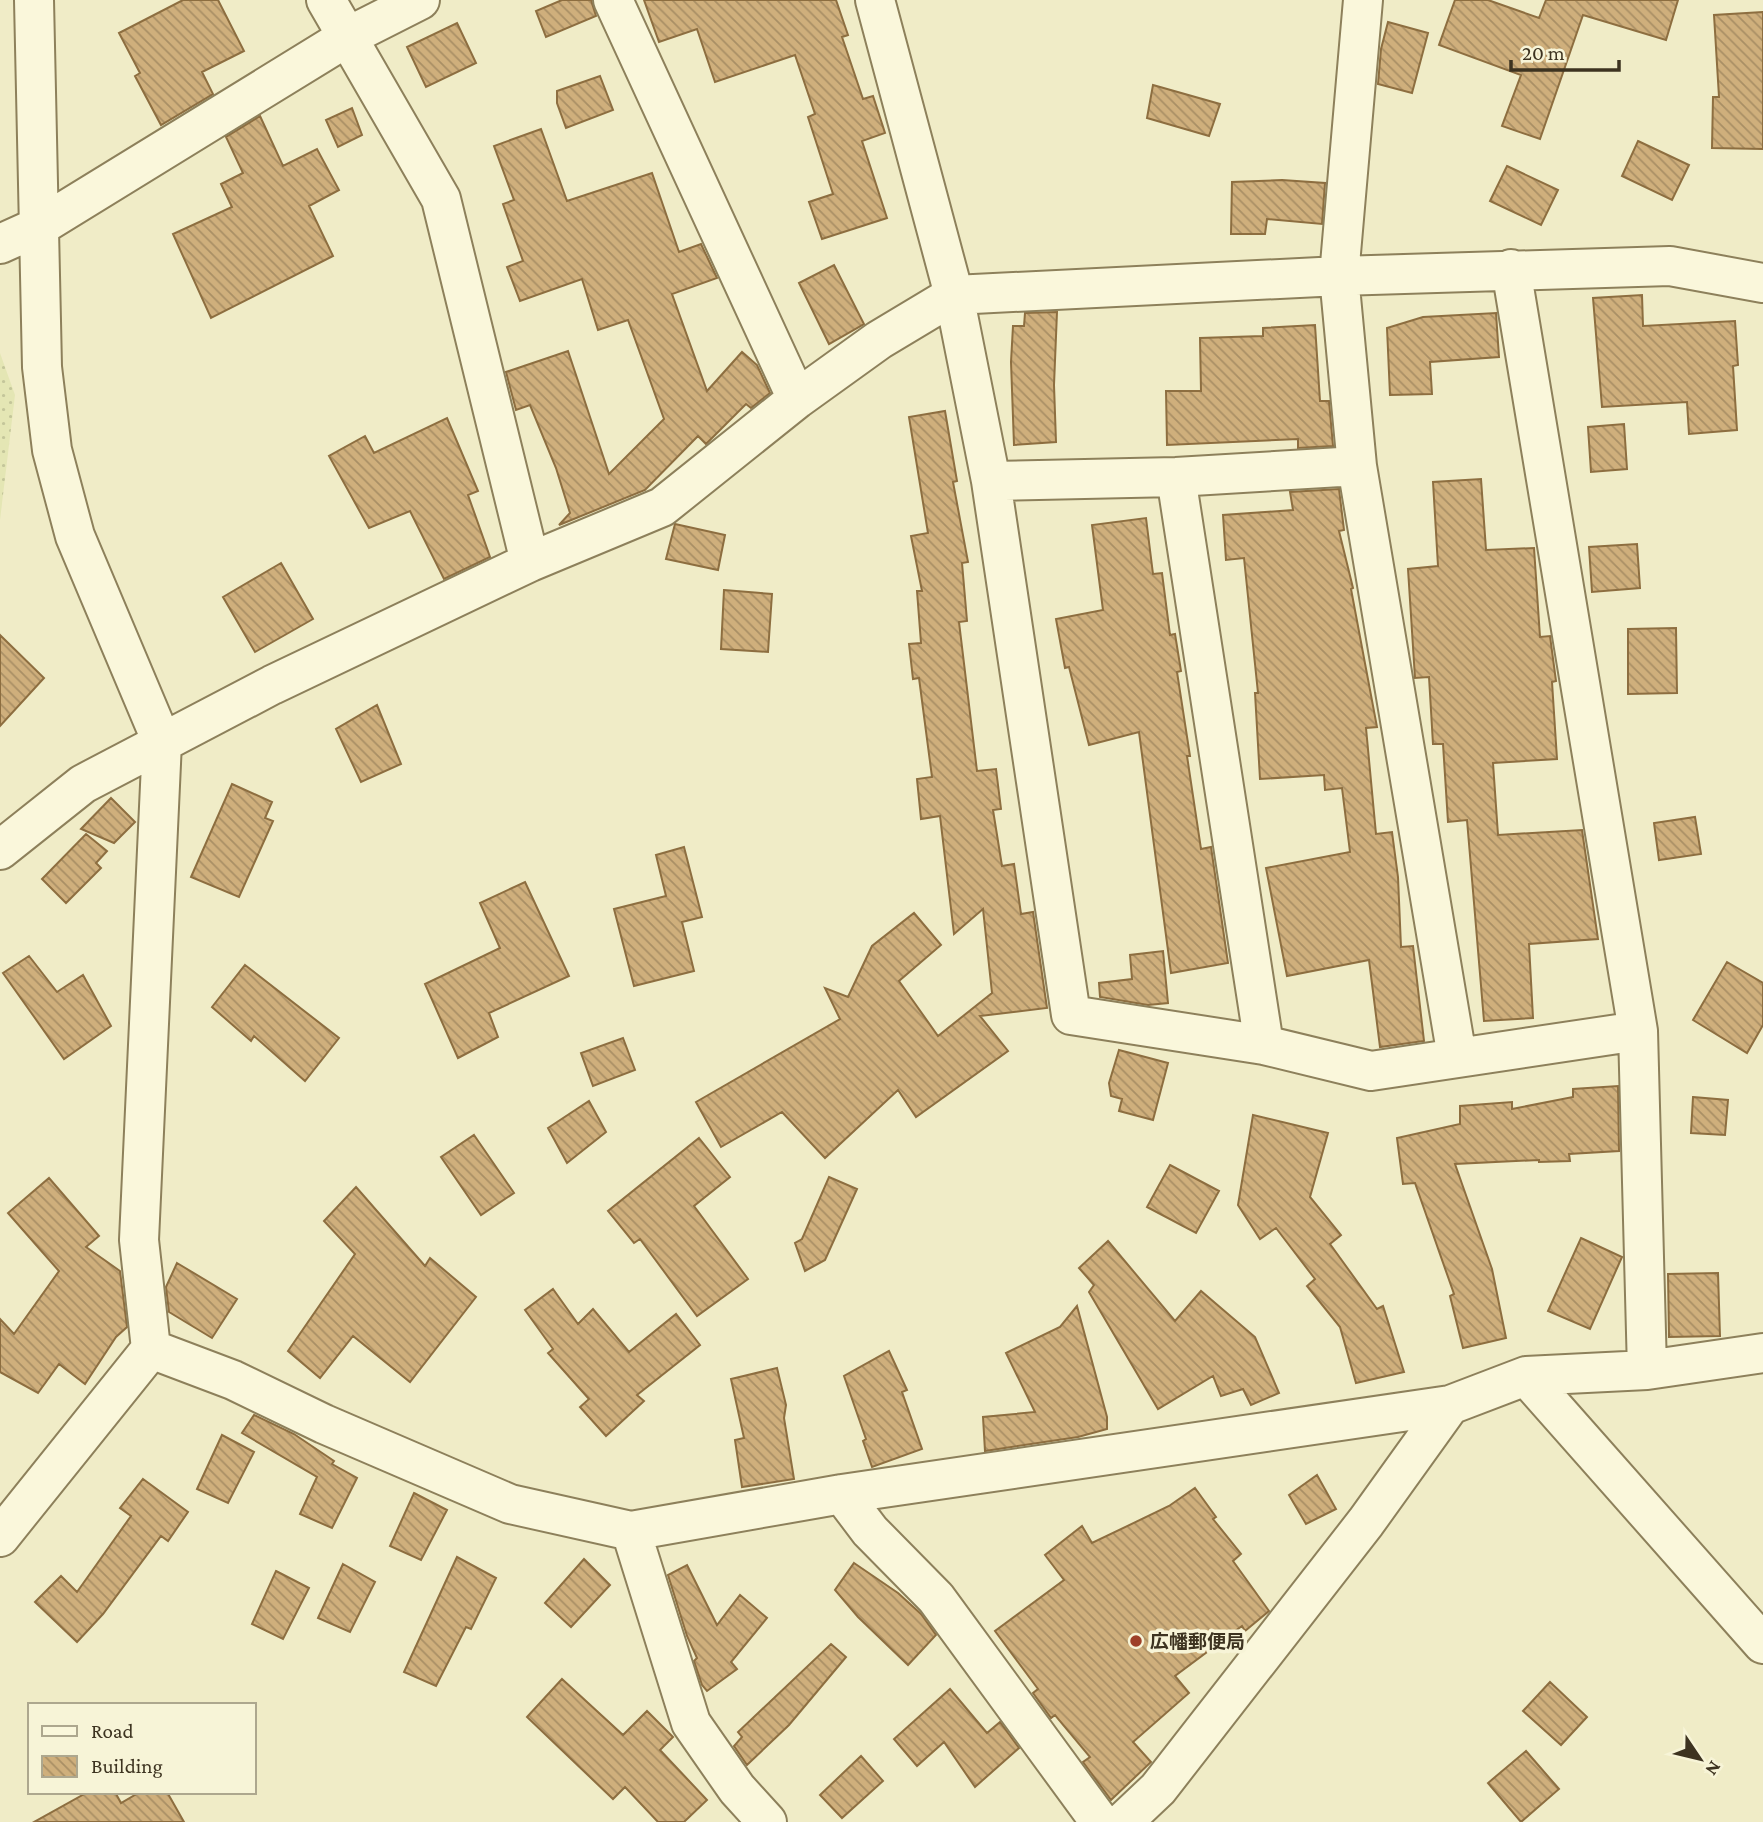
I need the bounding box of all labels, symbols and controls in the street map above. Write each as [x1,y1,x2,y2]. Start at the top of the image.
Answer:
scale bar [1511,28,1620,72]
text: 20 m [1522,41,1565,65]
place label: 広幡郵便局 [1150,1631,1245,1652]
marker: 広幡郵便局 [1128,1633,1144,1649]
legend [28,1703,256,1794]
text: Road [91,1719,134,1743]
north arrow [1665,1724,1735,1794]
text: Building [91,1754,163,1778]
text: N [1701,1757,1726,1780]

